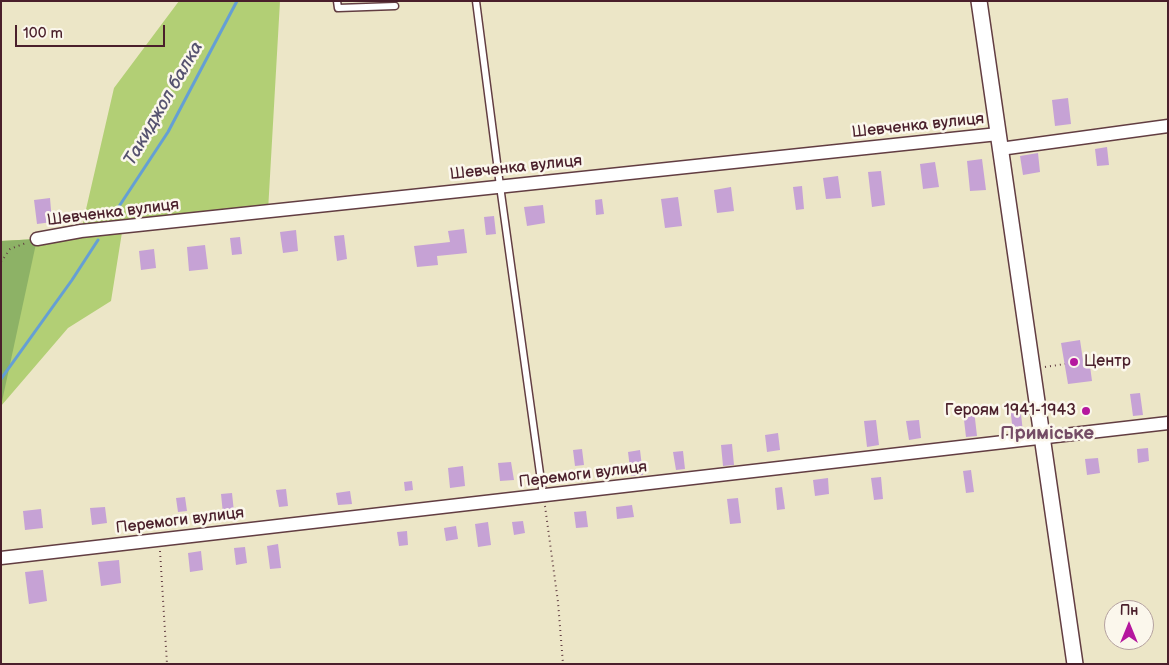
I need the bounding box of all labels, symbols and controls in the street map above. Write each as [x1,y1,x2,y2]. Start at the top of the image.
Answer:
scale bar [18,15,168,47]
text: 100 m [23,24,63,43]
water label: Такиджол балка [120,38,208,170]
street label: Шевченка вулиця [851,109,985,143]
street label: Шевченка вулиця [449,151,583,185]
street label: Шевченка вулиця [46,195,180,231]
place label: Центр [1084,352,1131,372]
marker: Центр [1068,356,1080,368]
place label: Героям 1941-1943 [945,401,1076,421]
marker: Героям 1941-1943 [1080,405,1092,417]
district label: Приміське [1000,423,1094,445]
street label: Перемоги вулиця [518,458,648,492]
street label: Перемоги вулиця [115,504,245,538]
north arrow [1104,600,1154,650]
text: Пн [1120,602,1138,619]

